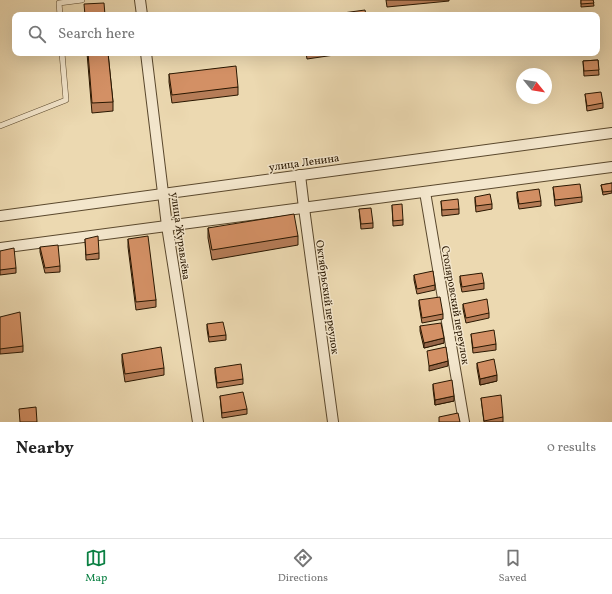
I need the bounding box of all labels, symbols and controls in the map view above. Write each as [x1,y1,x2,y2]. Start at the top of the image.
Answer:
search box [12,12,600,56]
icon: search [26,23,48,45]
text: Search here [58,24,135,45]
north arrow [516,68,552,104]
street label: улица Ленина [268,151,341,176]
street label: улица Журавлёва [166,191,193,281]
street label: Октябрьский переулок [311,239,342,355]
street label: Столяровский переулок [437,245,472,366]
text: Nearby [16,437,74,460]
text: 0 results [547,439,596,457]
tab: Map [85,547,107,586]
tab: Directions [278,547,328,586]
tab: Saved [498,547,527,586]

